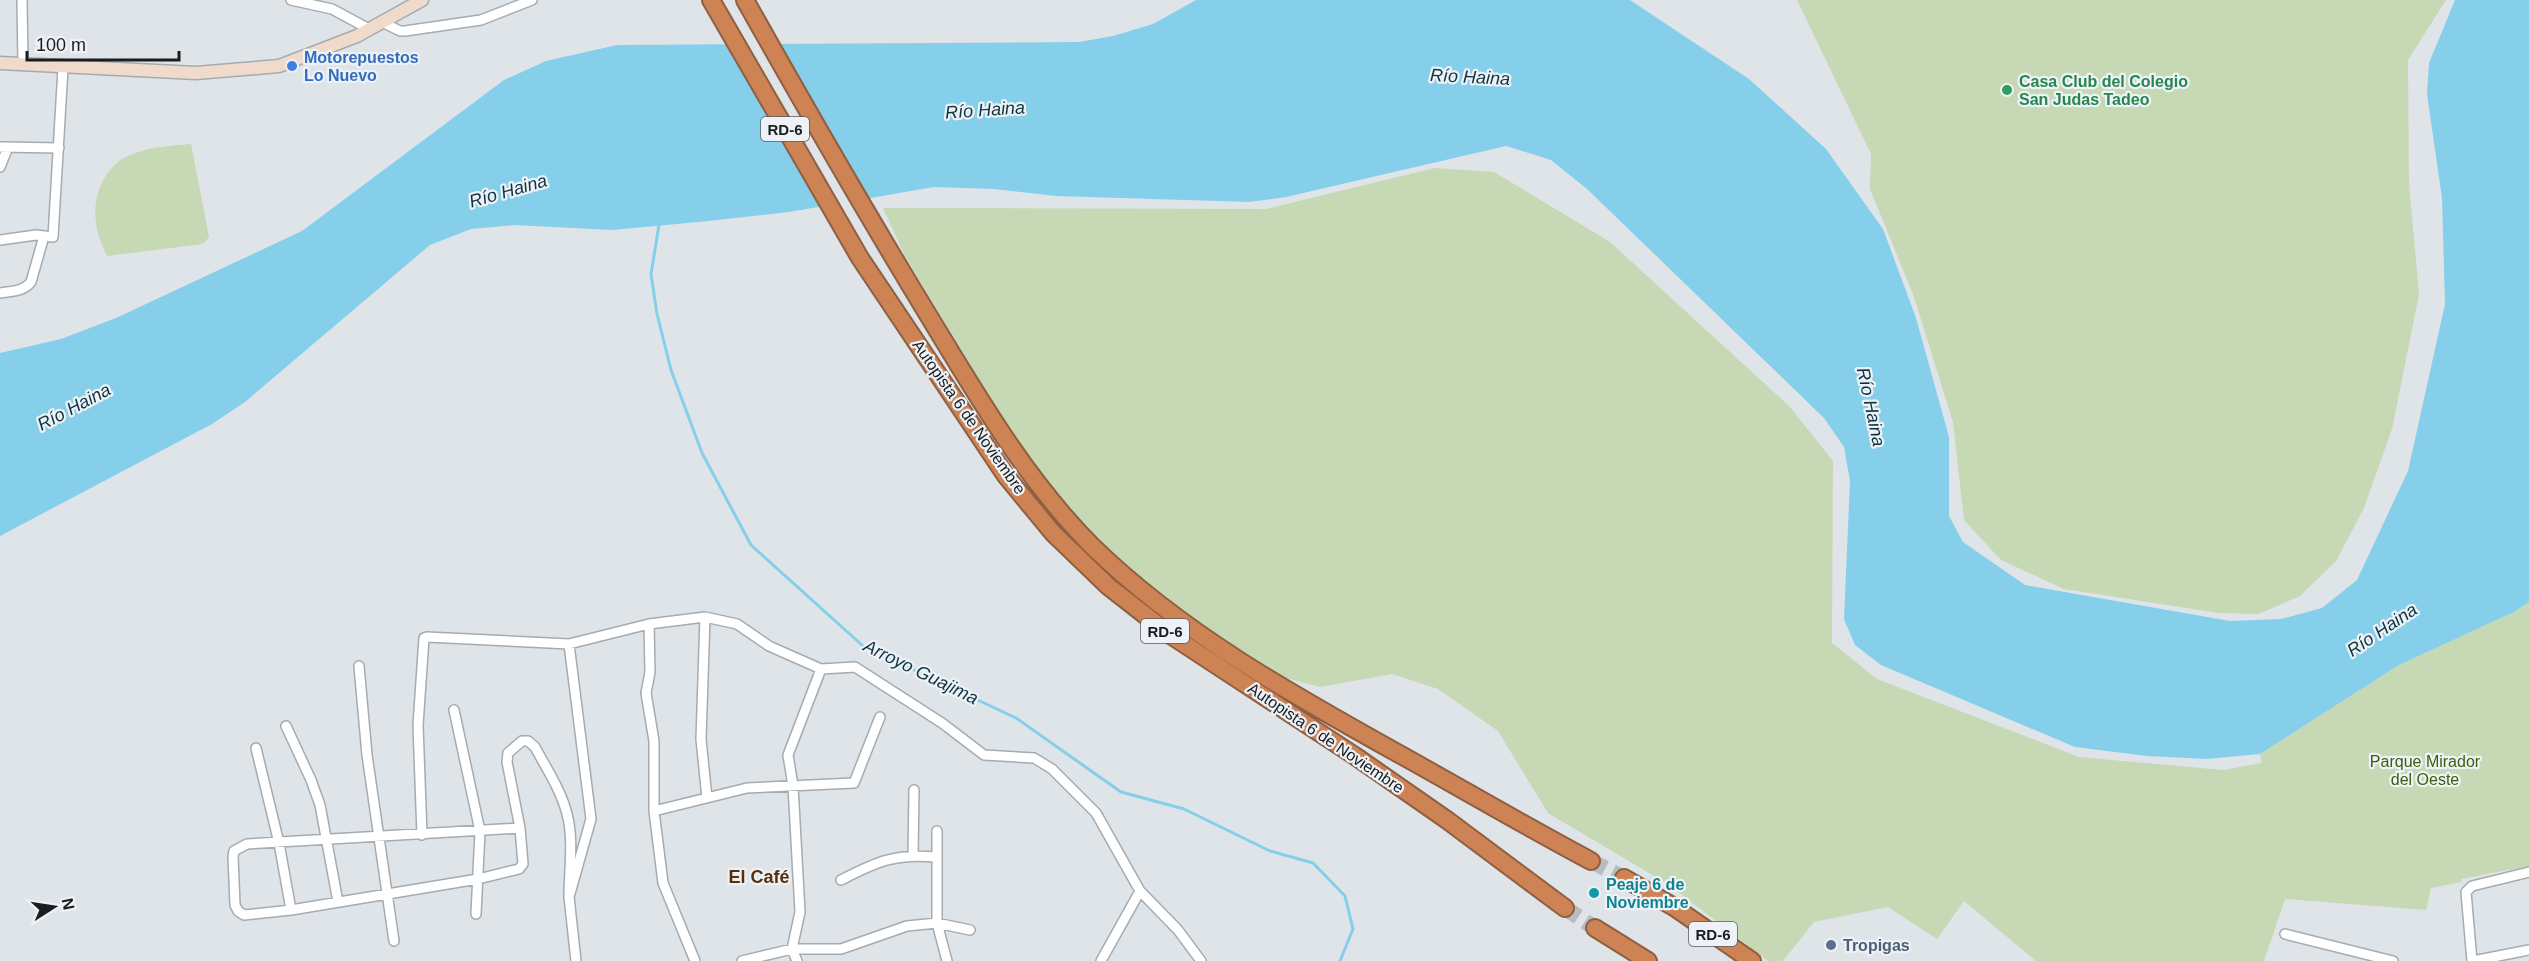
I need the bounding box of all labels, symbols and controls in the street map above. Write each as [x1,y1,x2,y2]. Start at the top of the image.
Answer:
scale bar [27,24,178,62]
text: 100 m [36,35,86,55]
place label: Motorepuestos Lo Nuevo [304,49,419,84]
marker: Motorepuestos Lo Nuevo [285,59,299,73]
water label: Río Haina [1430,65,1510,89]
place label: Casa Club del Colegio San Judas Tadeo [2019,73,2188,108]
marker: Casa Club del Colegio San Judas Tadeo [2000,83,2014,97]
water label: Río Haina [944,97,1026,123]
road number: RD-6 [761,117,809,141]
water label: Río Haina [467,170,549,212]
street label: Autopista 6 de Noviembre [909,337,1029,497]
water label: Río Haina [1853,366,1889,448]
water label: Río Haina [34,379,114,435]
water label: Río Haina [2343,599,2421,661]
road number: RD-6 [1141,619,1189,643]
water label: Arroyo Guajima [860,635,982,708]
street label: Autopista 6 de Noviembre [1245,679,1407,797]
park label: Parque Mirador del Oeste [2370,753,2481,788]
district label: El Café [728,867,790,887]
place label: Peaje 6 de Noviembre [1606,876,1689,911]
north arrow [24,877,84,937]
marker: Peaje 6 de Noviembre [1587,886,1601,900]
text: N [59,897,78,911]
road number: RD-6 [1689,922,1737,946]
place label: Tropigas [1843,937,1910,954]
marker: Tropigas [1824,938,1838,952]

